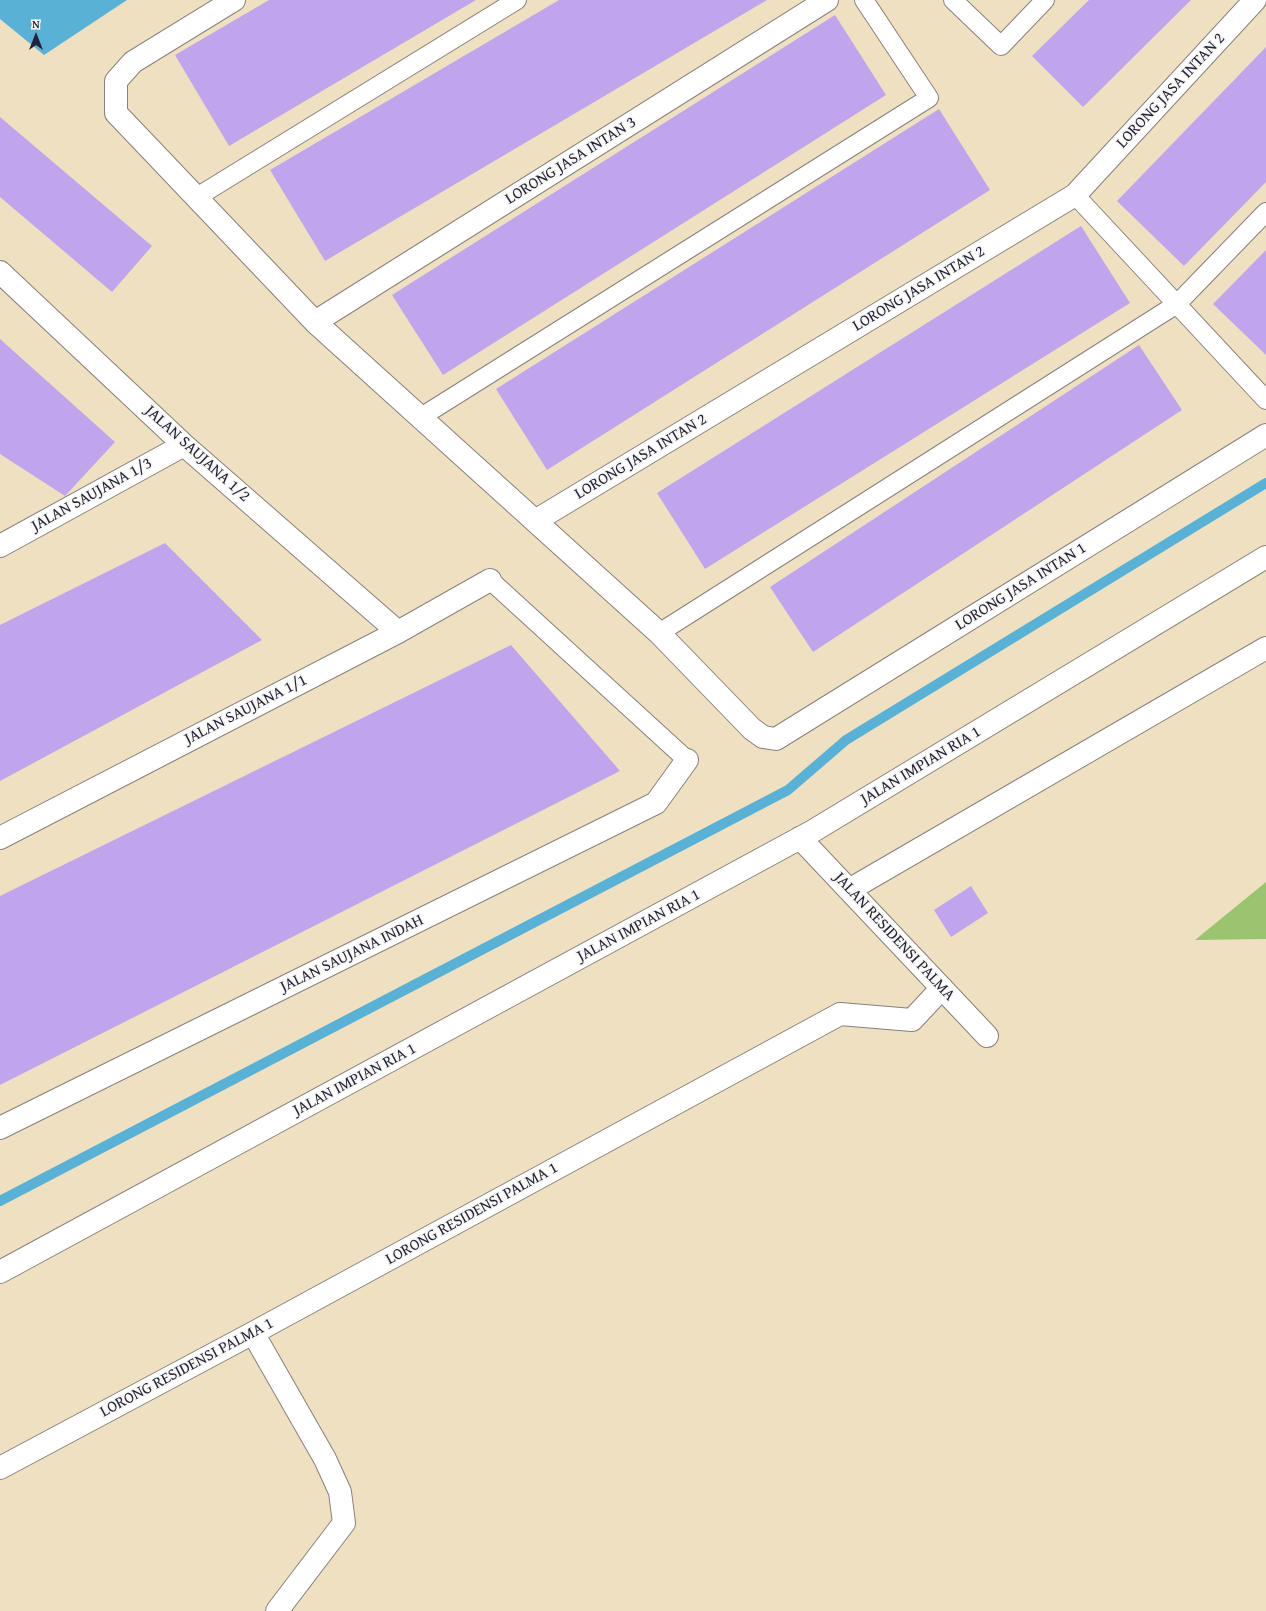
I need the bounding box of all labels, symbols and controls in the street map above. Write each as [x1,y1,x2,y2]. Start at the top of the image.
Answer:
north arrow [16,16,56,56]
text: N [32,16,40,32]
street label: LORONG JASA INTAN 2 [1113,29,1229,153]
street label: LORONG JASA INTAN 3 [502,113,640,209]
street label: LORONG JASA INTAN 2 [850,242,988,336]
street label: JALAN SAUJANA 1/2 [140,402,254,506]
street label: LORONG JASA INTAN 2 [572,410,710,504]
street label: JALAN SAUJANA 1/3 [28,454,156,536]
street label: LORONG JASA INTAN 1 [952,539,1090,635]
street label: JALAN SAUJANA 1/1 [181,671,311,749]
street label: JALAN IMPIAN RIA 1 [858,723,984,809]
street label: JALAN RESIDENSI PALMA [829,869,959,1005]
street label: JALAN IMPIAN RIA 1 [574,885,704,967]
street label: JALAN SAUJANA INDAH [277,911,427,997]
street label: JALAN IMPIAN RIA 1 [290,1039,420,1121]
street label: LORONG RESIDENSI PALMA 1 [383,1159,561,1269]
street label: LORONG RESIDENSI PALMA 1 [97,1314,277,1422]

